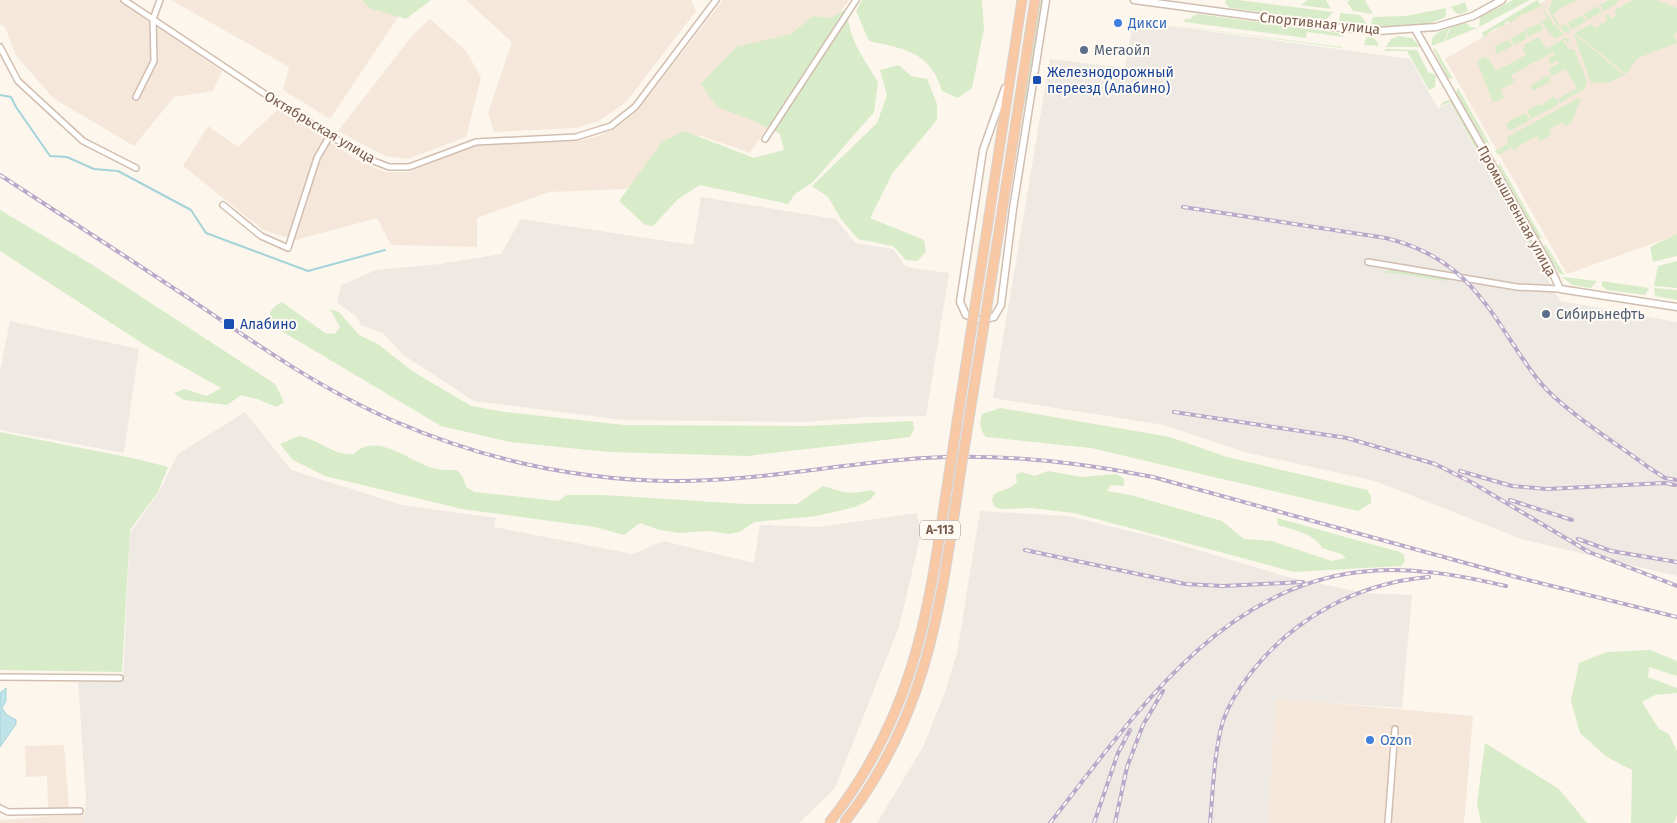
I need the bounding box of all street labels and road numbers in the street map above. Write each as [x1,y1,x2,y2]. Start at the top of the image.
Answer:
street label: Спортивная улица [1259,9,1381,38]
street label: Октябрьская улица [261,88,378,167]
street label: Промышленная улица [1473,143,1560,280]
road number: А-113 [920,520,960,540]

